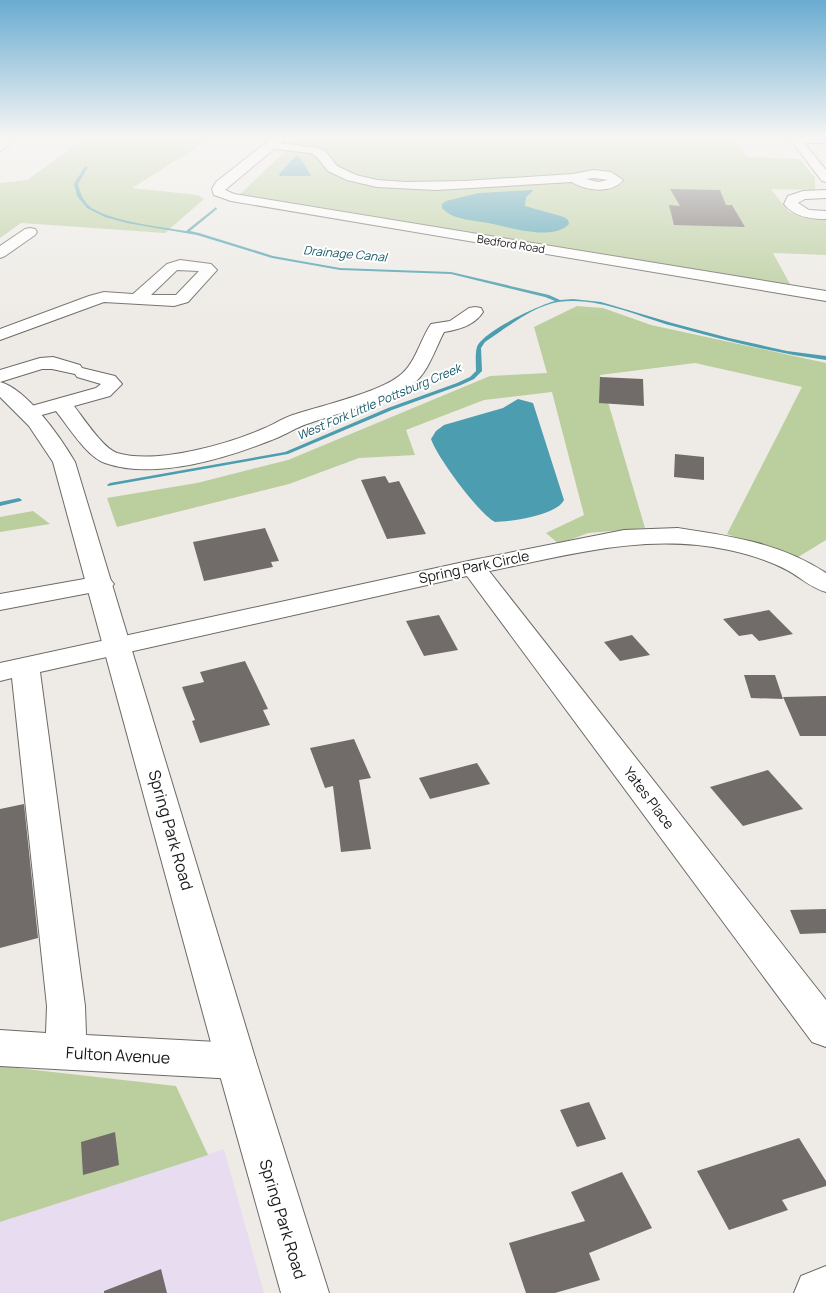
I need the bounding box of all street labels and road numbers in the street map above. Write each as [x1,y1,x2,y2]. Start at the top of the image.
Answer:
street label: Bedford Road [476,231,546,256]
street label: Spring Park Circle [417,546,531,588]
street label: Yates Place [620,763,679,833]
street label: Spring Park Road [143,767,199,893]
street label: Fulton Avenue [65,1041,171,1069]
street label: Spring Park Road [254,1156,312,1282]

